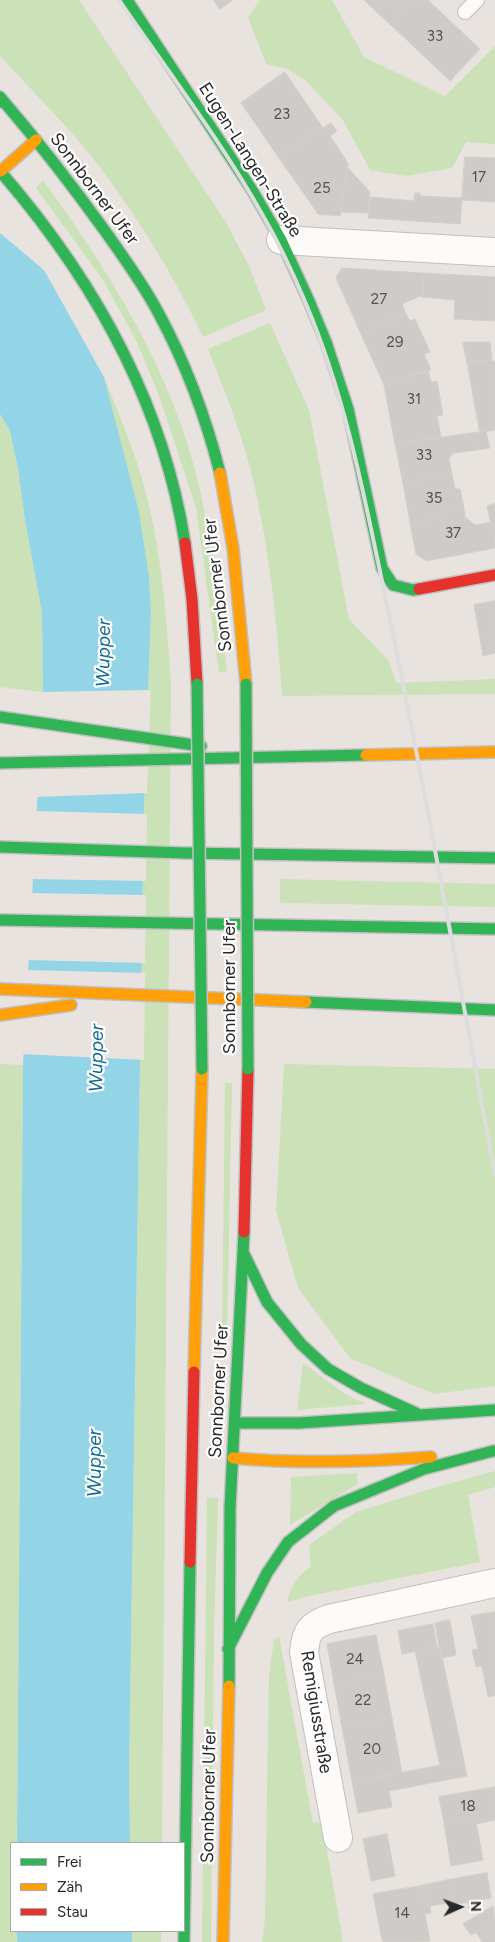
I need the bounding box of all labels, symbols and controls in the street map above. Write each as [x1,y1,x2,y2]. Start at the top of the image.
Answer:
house number: 33 [427,28,443,46]
street label: Eugen-Langen-Straße [194,79,306,241]
house number: 23 [274,106,290,124]
street label: Sonnborner Ufer [45,129,143,249]
house number: 17 [472,169,486,187]
house number: 25 [313,180,331,198]
house number: 27 [371,291,387,309]
house number: 29 [387,334,403,352]
house number: 31 [407,391,421,409]
house number: 33 [416,447,432,465]
house number: 35 [426,490,442,508]
street label: Sonnborner Ufer [199,517,237,653]
house number: 37 [445,525,461,543]
water label: Wupper [92,619,116,687]
street label: Sonnborner Ufer [219,920,241,1054]
water label: Wupper [85,1024,109,1092]
street label: Sonnborner Ufer [205,1323,233,1459]
water label: Wupper [84,1429,106,1497]
street label: Remigiusstraße [296,1649,336,1775]
house number: 24 [346,1651,364,1669]
house number: 22 [355,1692,371,1710]
street label: Sonnborner Ufer [197,1729,221,1863]
house number: 20 [363,1741,381,1759]
house number: 18 [460,1798,476,1816]
legend [10,1842,185,1932]
text: Frei [57,1853,82,1871]
text: Zäh [57,1878,83,1896]
north arrow [435,1882,485,1932]
text: N [467,1901,484,1912]
text: Stau [57,1903,88,1921]
house number: 14 [394,1905,410,1923]

